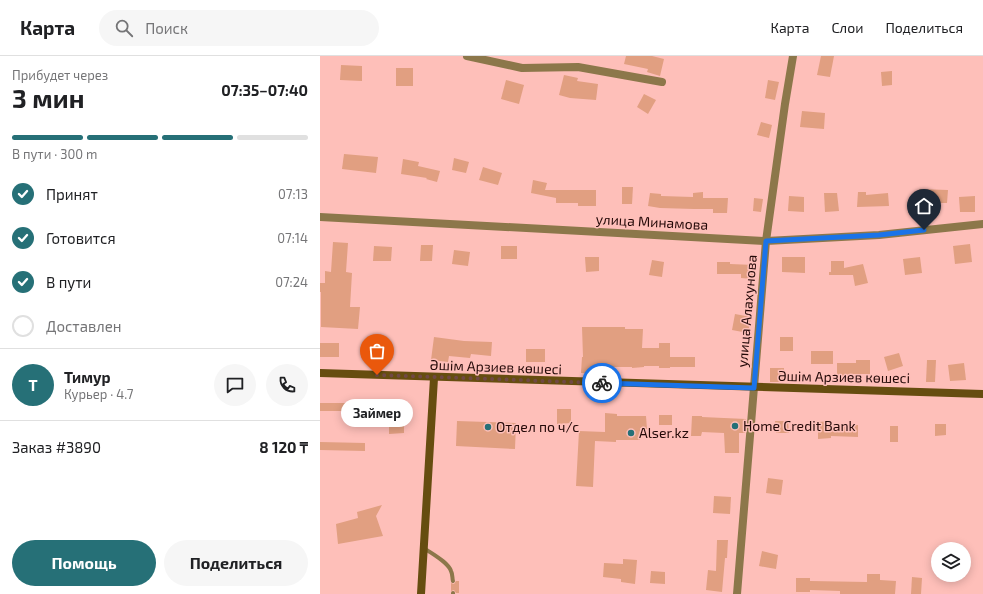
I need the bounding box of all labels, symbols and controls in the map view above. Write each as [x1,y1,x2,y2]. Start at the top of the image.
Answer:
search box [99,10,379,46]
text: Карта [20,16,75,39]
icon: search [113,17,135,39]
text: Поиск [145,19,188,37]
text: Карта [770,19,809,36]
text: Слои [831,19,863,36]
text: Поделиться [885,19,963,36]
text: Прибудет через [12,67,108,83]
text: 07:35–07:40 [221,81,308,99]
text: 3 мин [12,82,84,113]
text: В пути · 300 m [12,146,97,162]
icon: check [12,183,34,205]
text: Принят [46,185,98,203]
text: 07:13 [278,186,308,202]
pin [907,189,941,230]
icon: home [913,195,935,217]
street label: улица Минамова [595,210,709,233]
icon: check [12,227,34,249]
text: Готовится [46,229,116,247]
text: 07:14 [277,230,308,246]
street label: улица Алахунова [733,254,760,368]
icon: check [12,271,34,293]
text: В пути [46,273,91,291]
text: 07:24 [275,274,308,290]
text: Доставлен [46,317,122,335]
pin [360,334,394,375]
icon: bag [366,340,388,362]
street label: Әшім Арзиев көшесі [430,356,562,377]
courier [582,363,622,403]
button: chat [214,364,256,406]
button: phone [266,364,308,406]
street label: Әшім Арзиев көшесі [778,367,910,386]
text: Тимур [64,368,110,386]
icon: bike [591,372,613,394]
text: Т [28,376,38,394]
text: Курьер · 4.7 [64,386,133,402]
callout: Займер [341,399,413,427]
text: Займер [353,405,401,421]
place label: Home Credit Bank [743,417,856,434]
place label: Отдел по ч/с [496,418,579,435]
marker: Home Credit Bank [730,421,740,431]
marker: Отдел по ч/с [483,422,493,432]
place label: Alser.kz [639,424,689,441]
marker: Alser.kz [626,428,636,438]
text: Заказ #3890 [12,438,101,456]
text: 8 120 ₸ [259,438,308,456]
button: Помощь [12,540,156,586]
button: Поделиться [164,540,308,586]
map controls [931,542,971,582]
button: layers [931,542,971,582]

